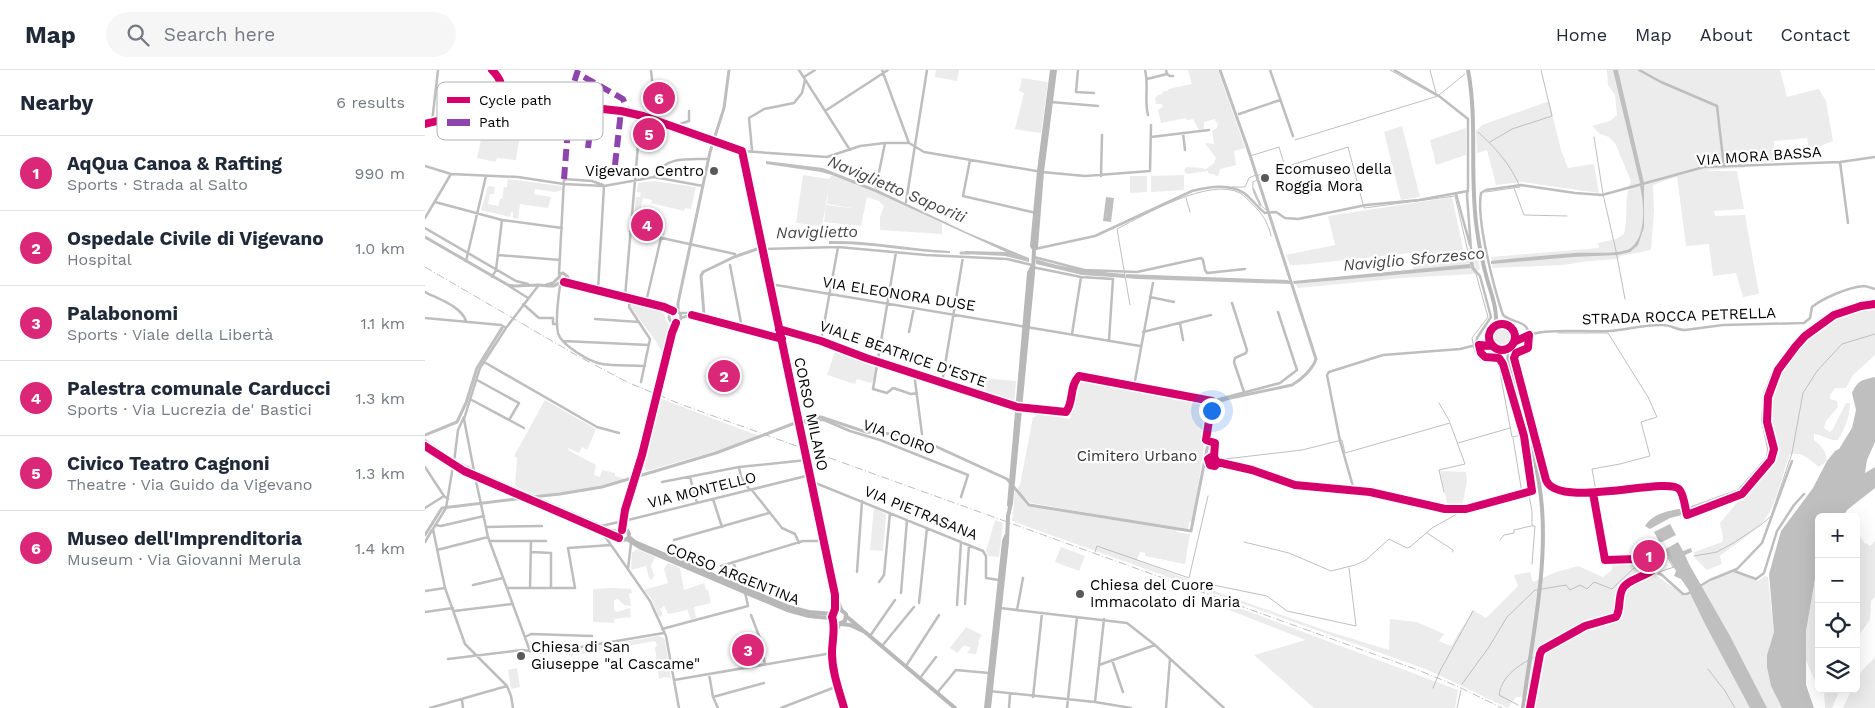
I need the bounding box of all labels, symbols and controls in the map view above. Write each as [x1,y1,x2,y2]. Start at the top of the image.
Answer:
search box [106,12,456,57]
text: Map [25,21,76,49]
icon: search [124,21,152,49]
text: Search here [164,23,275,46]
text: Home [1556,24,1607,45]
text: Map [1635,24,1672,45]
text: About [1700,24,1752,45]
text: Contact [1780,24,1850,45]
pin: 6 [643,79,675,117]
legend [437,82,603,140]
text: Nearby [20,90,93,115]
text: Cycle path [479,92,552,108]
text: 6 results [336,93,405,112]
text: Path [479,114,510,130]
pin: 5 [633,115,665,153]
street label: VIA MORA BASSA [1696,143,1822,169]
water label: Naviglietto Saporiti [825,151,970,227]
text: AqQua Canoa & Rafting [67,152,282,175]
place label: Ecomuseo della Roggia Mora [1275,160,1392,195]
place label: Vigevano Centro [585,162,704,180]
text: 1 [33,164,39,183]
text: 990 m [355,164,405,183]
marker: Vigevano Centro [708,165,720,177]
marker: Ecomuseo della Roggia Mora [1259,172,1271,184]
text: Sports · Strada al Salto [67,175,248,194]
pin: 4 [631,206,663,244]
water label: Naviglietto [776,222,858,242]
text: Ospedale Civile di Vigevano [67,227,324,250]
text: 2 [31,239,41,258]
text: 1.0 km [355,239,405,258]
water label: Naviglio Sforzesco [1342,243,1486,275]
text: Hospital [67,250,132,269]
street label: VIA ELEONORA DUSE [821,273,977,315]
text: Palabonomi [67,302,178,325]
street label: STRADA ROCCA PETRELLA [1582,304,1776,328]
text: 3 [31,314,41,333]
text: 1.1 km [360,314,405,333]
street label: VIALE BEATRICE D'ESTE [817,317,989,391]
text: Sports · Viale della Libertà [67,325,273,344]
street label: CORSO MILANO [790,355,832,473]
pin: 2 [708,357,740,395]
text: Palestra comunale Carducci [67,377,331,400]
text: 4 [31,389,41,408]
text: 1.3 km [355,389,405,408]
your location [1199,398,1225,424]
text: Sports · Via Lucrezia de' Bastici [67,400,312,419]
street label: VIA COIRO [860,416,938,458]
park label: Cimitero Urbano [1077,447,1197,465]
text: Civico Teatro Cagnoni [67,452,270,475]
text: 5 [31,464,41,483]
text: 1.3 km [355,464,405,483]
street label: VIA MONTELLO [646,468,758,512]
text: Theatre · Via Guido da Vigevano [67,475,312,494]
street label: VIA PIETRASANA [862,482,980,544]
map controls [1815,513,1860,693]
button: + [1815,513,1860,558]
text: Museo dell'Imprenditoria [67,527,302,550]
pin: 1 [1633,537,1665,575]
text: 6 [31,539,41,558]
text: 1.4 km [355,539,405,558]
street label: CORSO ARGENTINA [664,539,803,609]
text: Museum · Via Giovanni Merula [67,550,301,569]
button: − [1815,558,1860,603]
place label: Chiesa del Cuore Immacolato di Maria [1090,576,1241,611]
marker: Chiesa del Cuore Immacolato di Maria [1074,588,1086,600]
button: locate [1815,603,1860,648]
pin: 3 [732,631,764,669]
place label: Chiesa di San Giuseppe "al Cascame" [531,638,700,673]
button: layers [1815,648,1860,693]
marker: Chiesa di San Giuseppe "al Cascame" [515,650,527,662]

